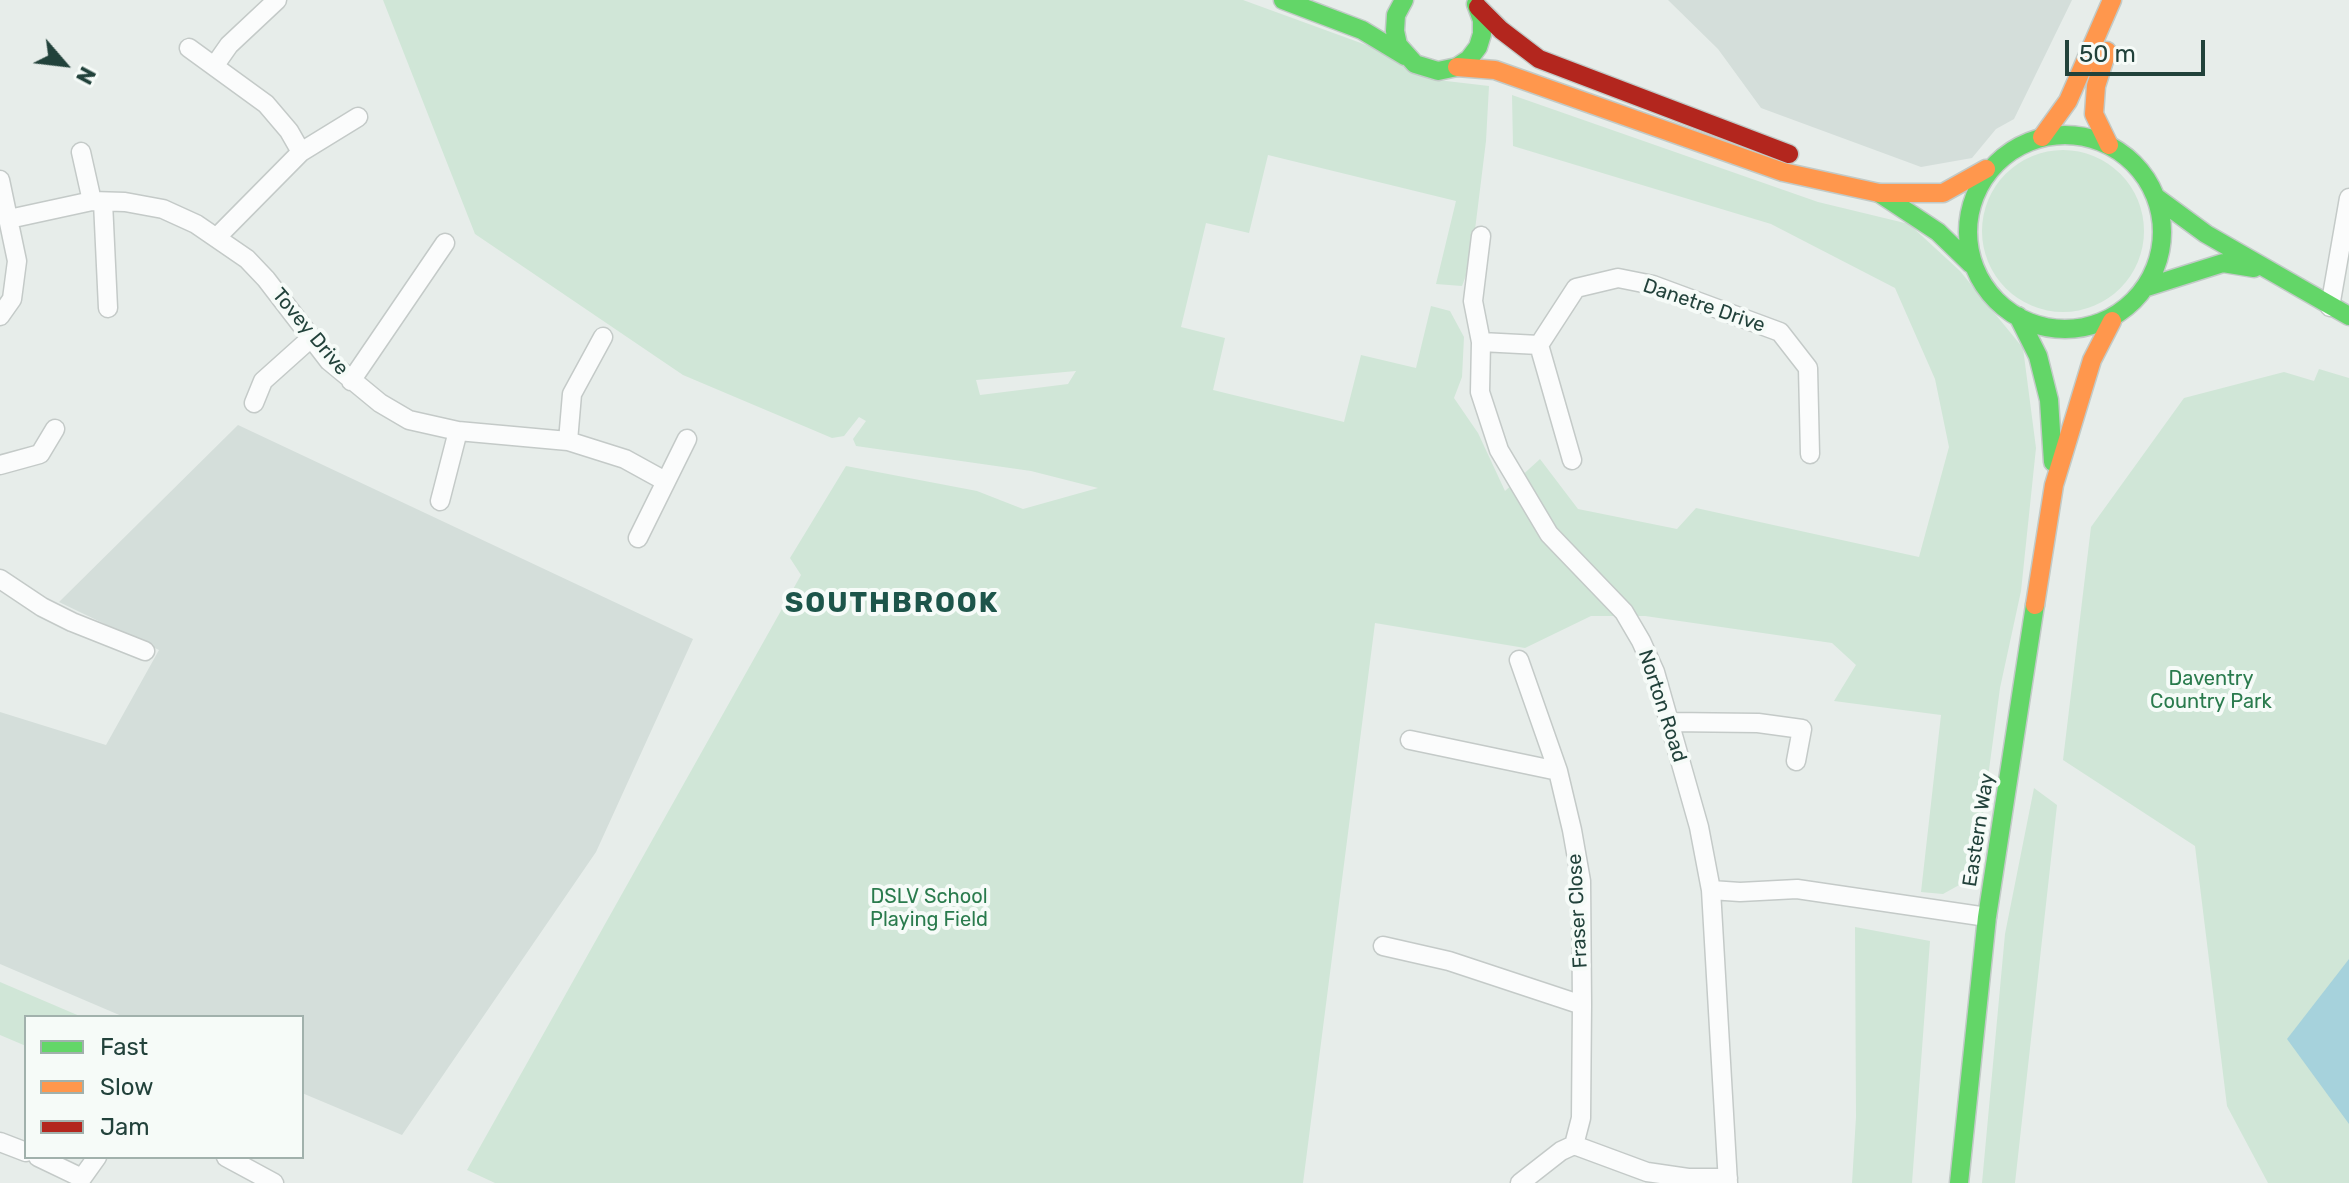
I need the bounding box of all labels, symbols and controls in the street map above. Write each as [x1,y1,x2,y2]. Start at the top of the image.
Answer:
north arrow [24,24,104,104]
scale bar [2069,24,2209,74]
text: 50 m [2079,40,2136,68]
text: N [70,62,101,89]
street label: Danetre Drive [1640,274,1768,338]
street label: Tovey Drive [267,284,353,380]
district label: SOUTHBROOK [785,587,999,621]
street label: Norton Road [1633,647,1691,765]
park label: Daventry Country Park [2150,667,2272,714]
street label: Eastern Way [1958,772,2000,888]
street label: Fraser Close [1563,853,1593,969]
park label: DSLV School Playing Field [870,885,988,932]
legend [24,1015,304,1159]
text: Fast [100,1033,148,1061]
text: Slow [100,1073,153,1101]
text: Jam [100,1113,150,1141]

